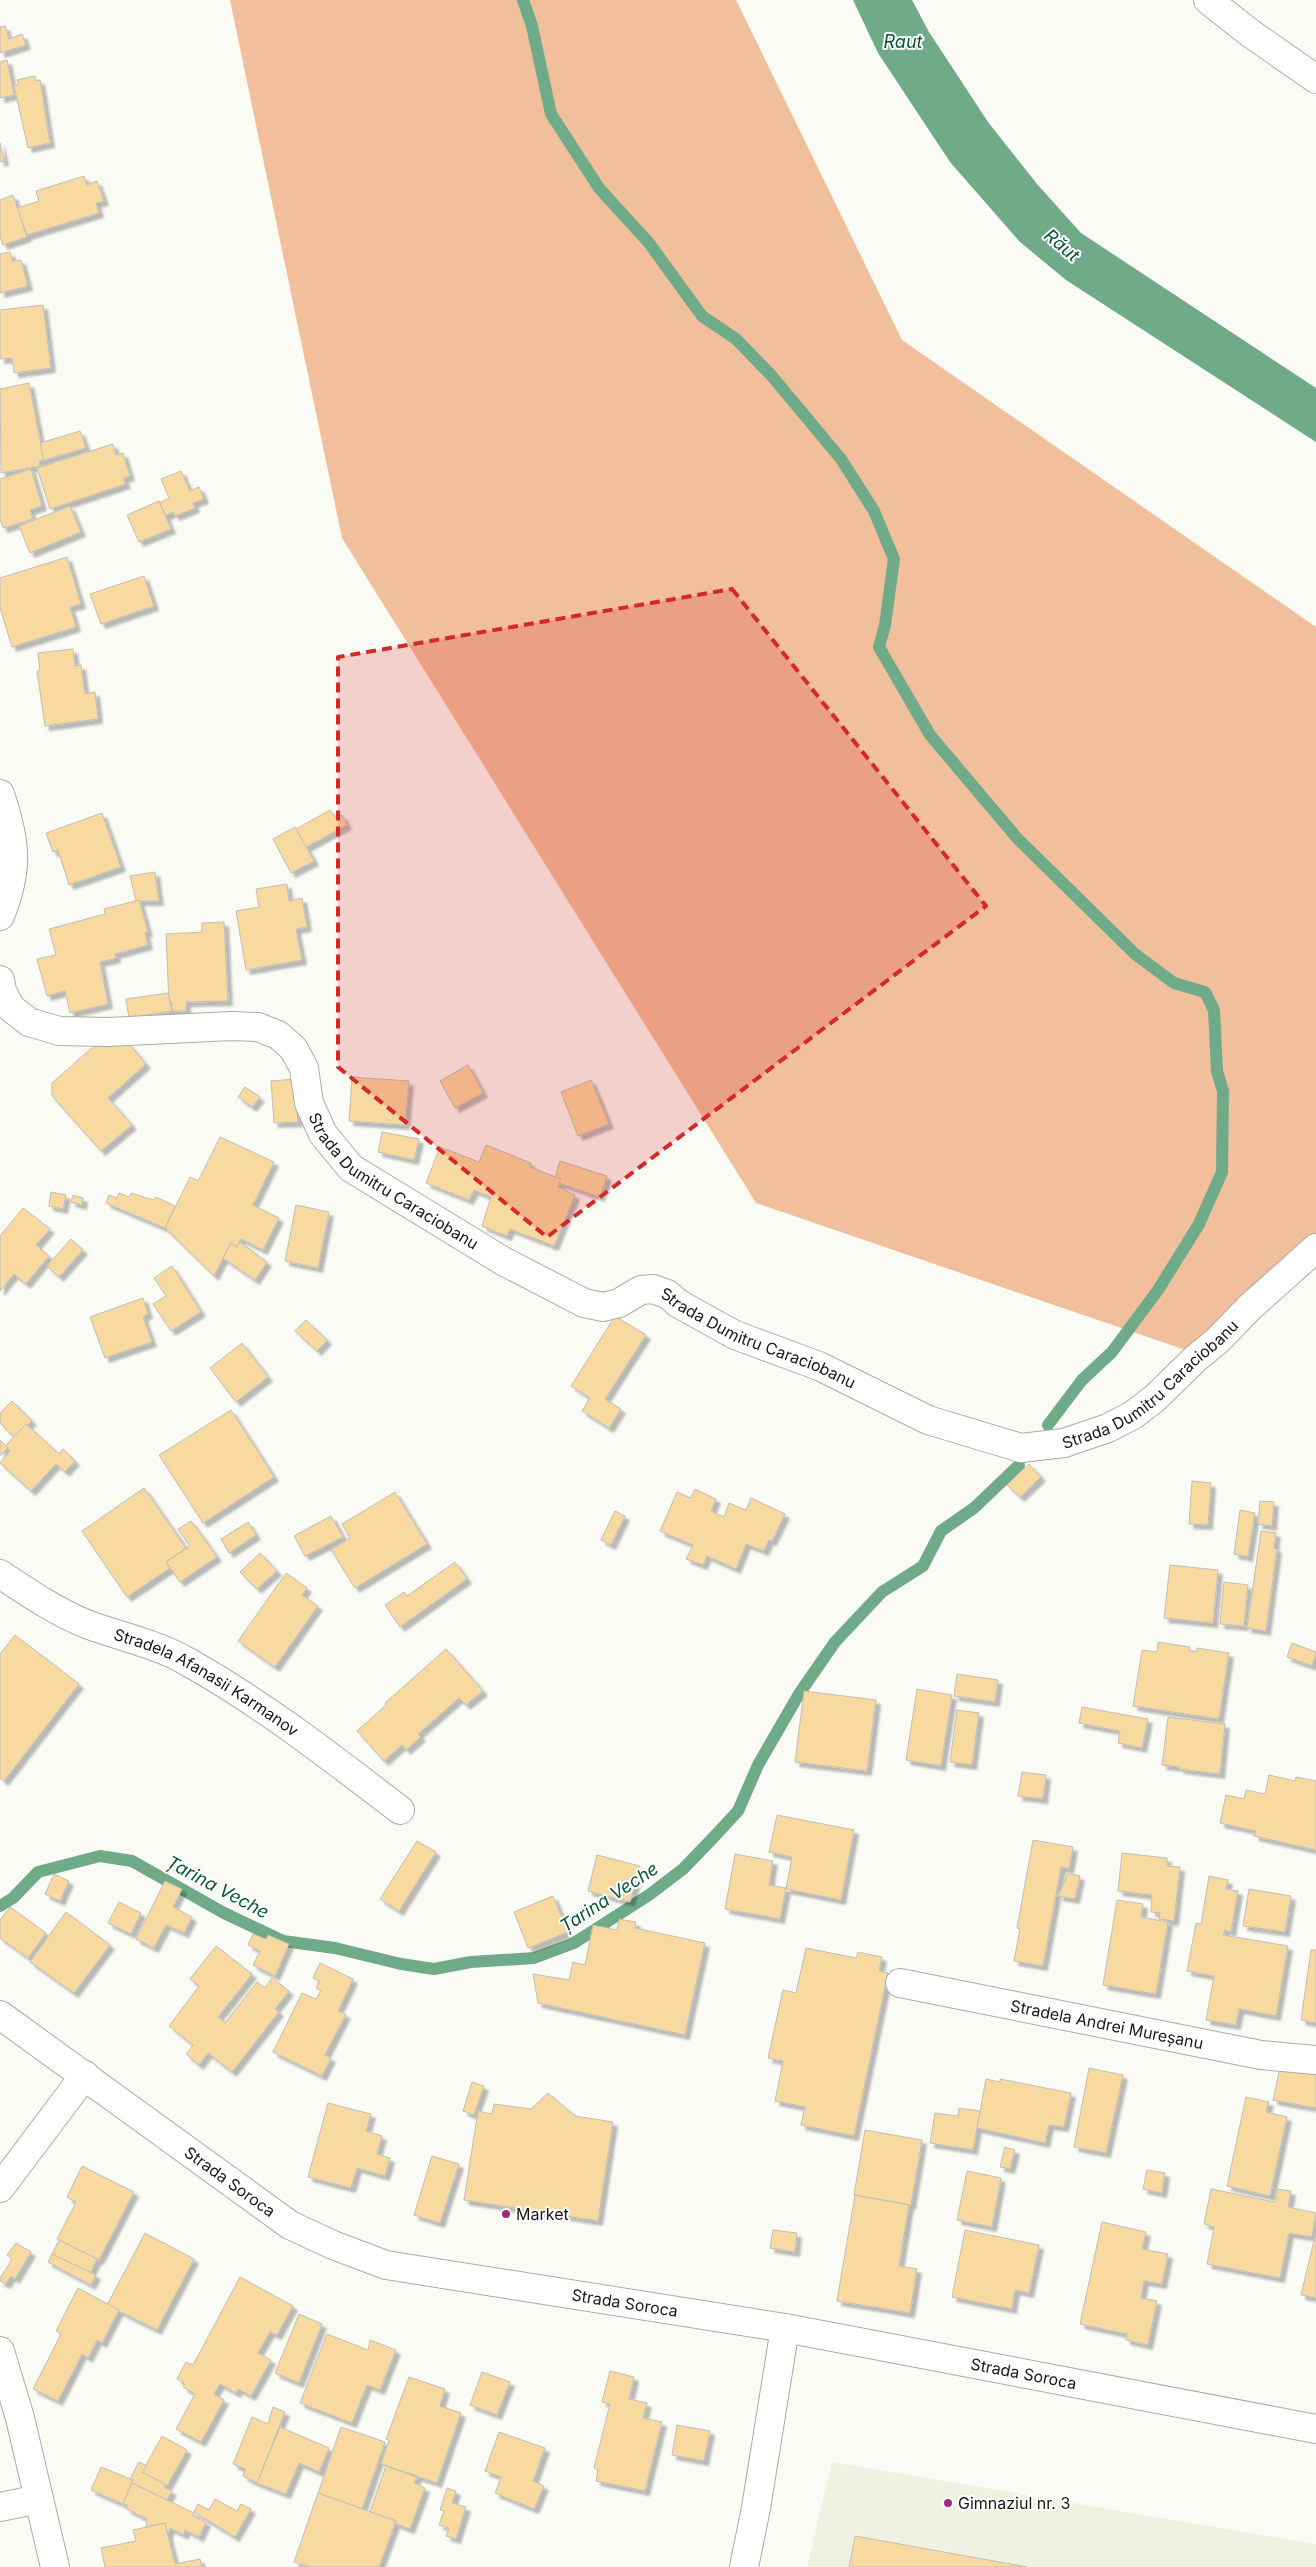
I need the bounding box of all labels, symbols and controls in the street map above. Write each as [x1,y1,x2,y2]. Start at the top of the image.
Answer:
water label: Raut [884,31,924,52]
water label: Răut [1040,224,1085,266]
street label: Strada Dumitru Caraciobanu [305,1110,482,1254]
street label: Strada Dumitru Caraciobanu [659,1283,859,1393]
street label: Strada Dumitru Caraciobanu [1059,1315,1242,1453]
street label: Stradela Afanasii Karmanov [112,1624,303,1741]
water label: Țarina Veche [163,1851,273,1924]
water label: Țarina Veche [556,1858,662,1937]
street label: Stradela Andrei Mureșanu [1009,1995,1205,2053]
street label: Strada Soroca [181,2142,279,2221]
place label: Market [516,2204,569,2224]
marker: Market [500,2208,512,2220]
street label: Strada Soroca [570,2284,679,2321]
street label: Strada Soroca [969,2354,1078,2393]
place label: Gimnaziul nr. 3 [958,2493,1070,2513]
marker: Gimnaziul nr. 3 [942,2497,954,2509]

